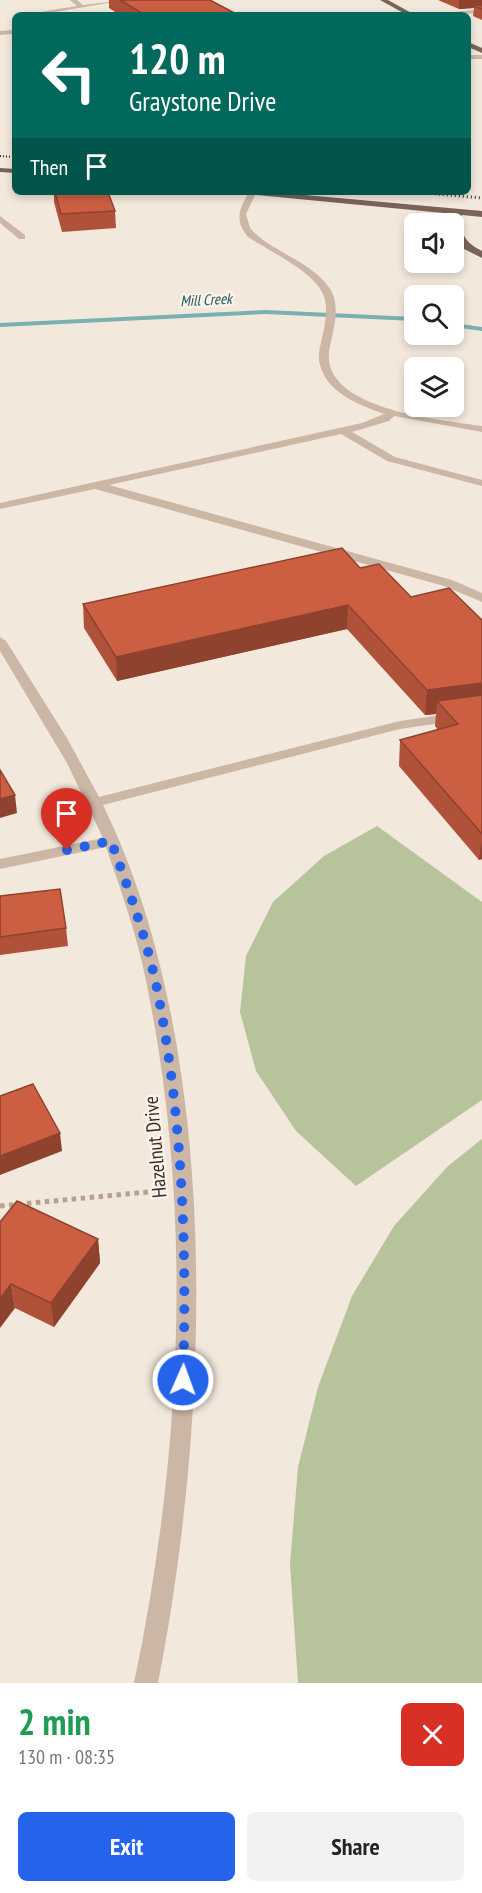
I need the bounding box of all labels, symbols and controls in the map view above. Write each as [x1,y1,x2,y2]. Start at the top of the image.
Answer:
text: 120 m [129,31,226,86]
icon: left [30,36,108,114]
text: Graystone Drive [129,84,276,118]
icon: arrive [80,150,113,183]
text: Then [30,153,68,181]
map controls [404,213,464,417]
button: sound [404,213,464,273]
button: search [404,285,464,345]
water label: Mill Creek [180,289,235,310]
button: layers [404,357,464,417]
pin [41,788,92,850]
icon: arrive [50,797,83,830]
street label: Hazelnut Drive [138,1095,172,1199]
position arrow [151,1348,215,1412]
text: 2 min [18,1698,91,1745]
button: close [401,1703,464,1766]
text: 130 m · 08:35 [18,1744,115,1770]
button: Exit [18,1812,235,1881]
button: Share [247,1812,464,1881]

